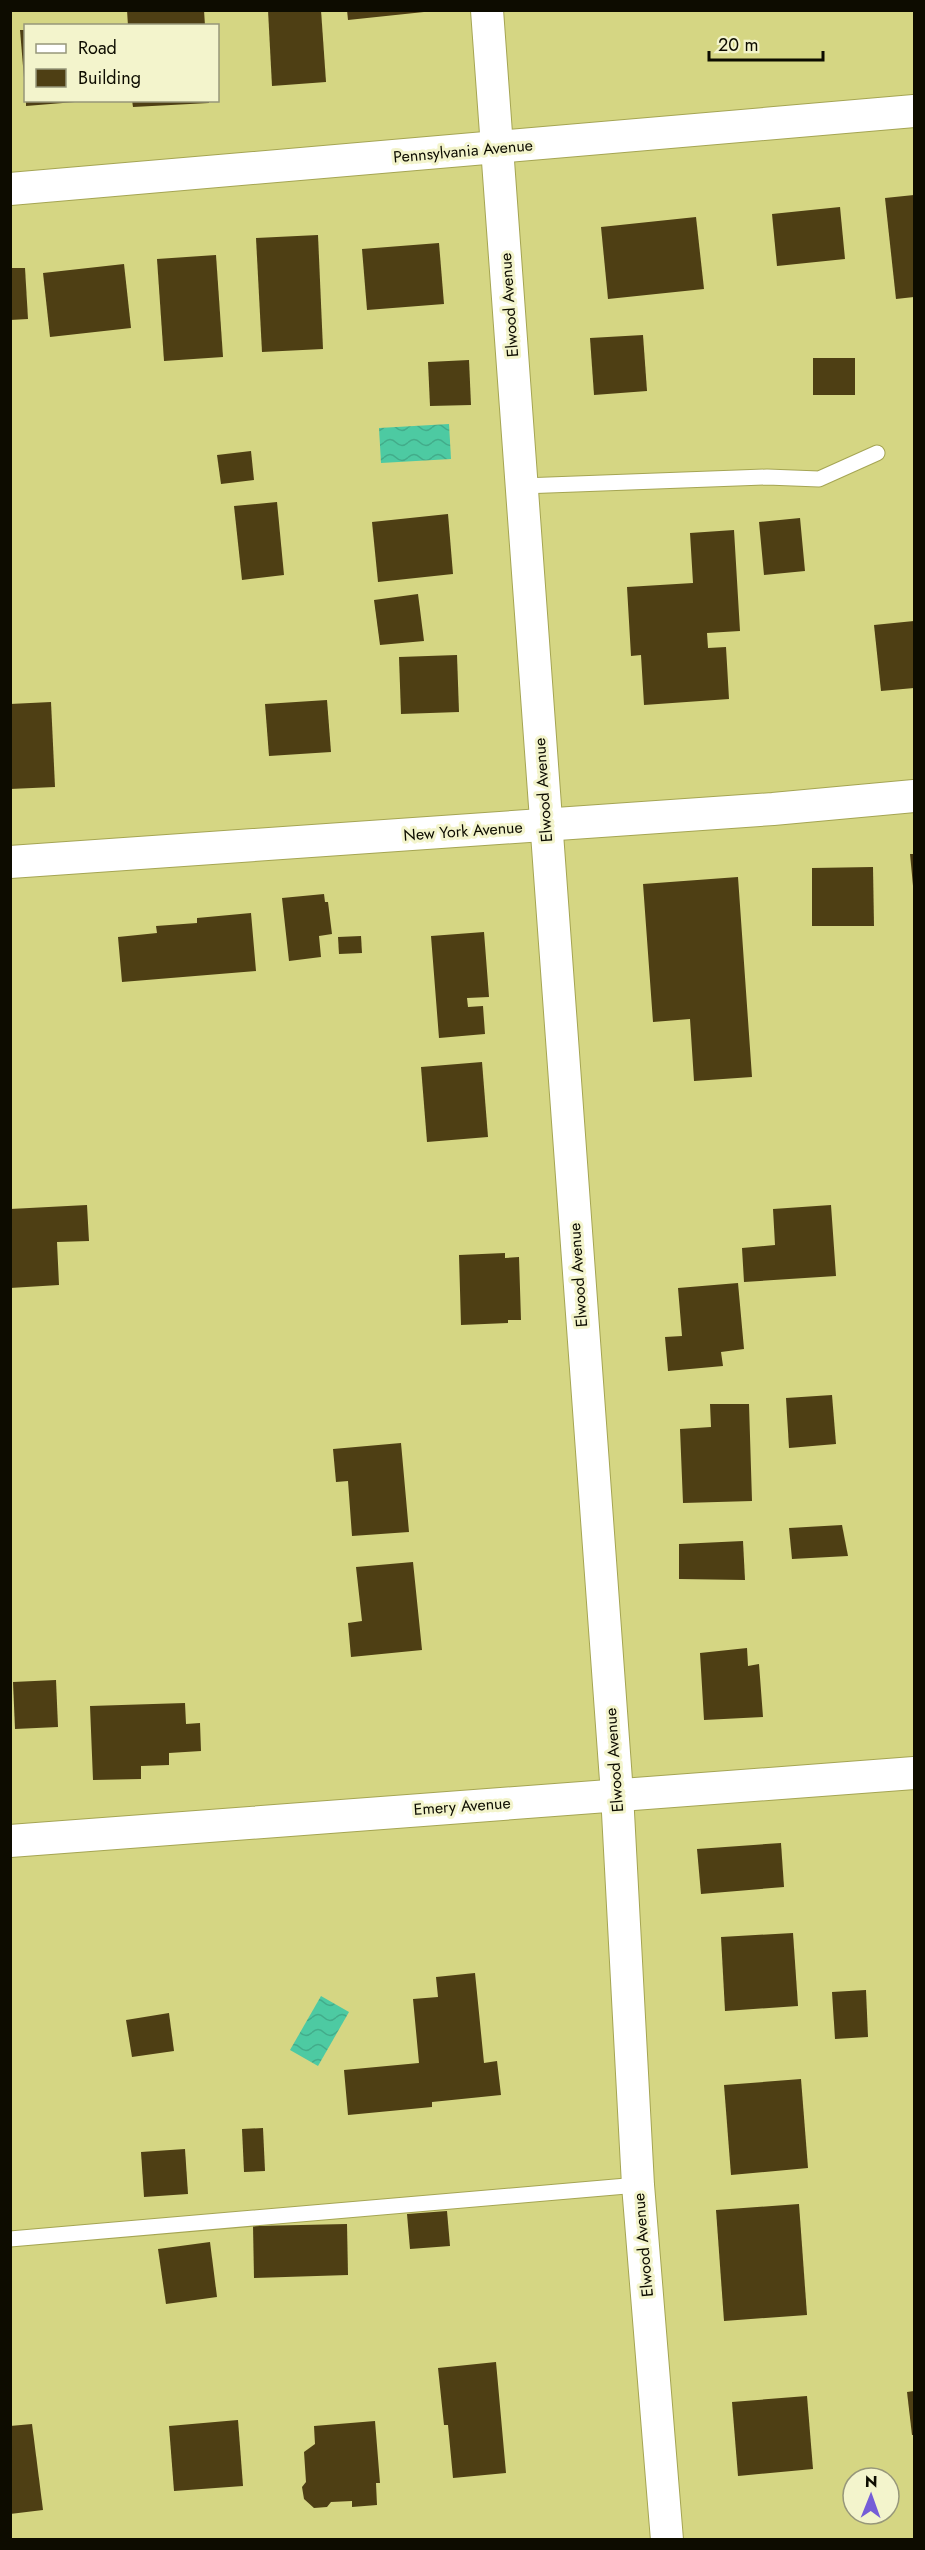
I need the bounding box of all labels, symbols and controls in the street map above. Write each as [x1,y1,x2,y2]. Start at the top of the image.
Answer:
legend [24,24,219,102]
scale bar [709,24,823,62]
text: 20 m [718,32,758,58]
text: Road [78,35,117,61]
text: Building [78,65,141,91]
street label: Pennsylvania Avenue [392,133,534,169]
street label: Elwood Avenue [494,252,524,358]
street label: Elwood Avenue [528,737,558,843]
street label: New York Avenue [403,815,523,847]
street label: Elwood Avenue [563,1222,593,1328]
street label: Elwood Avenue [599,1707,629,1813]
street label: Emery Avenue [413,1791,511,1821]
street label: Elwood Avenue [627,2192,659,2298]
north arrow [841,2466,901,2526]
text: N [865,2470,878,2493]

